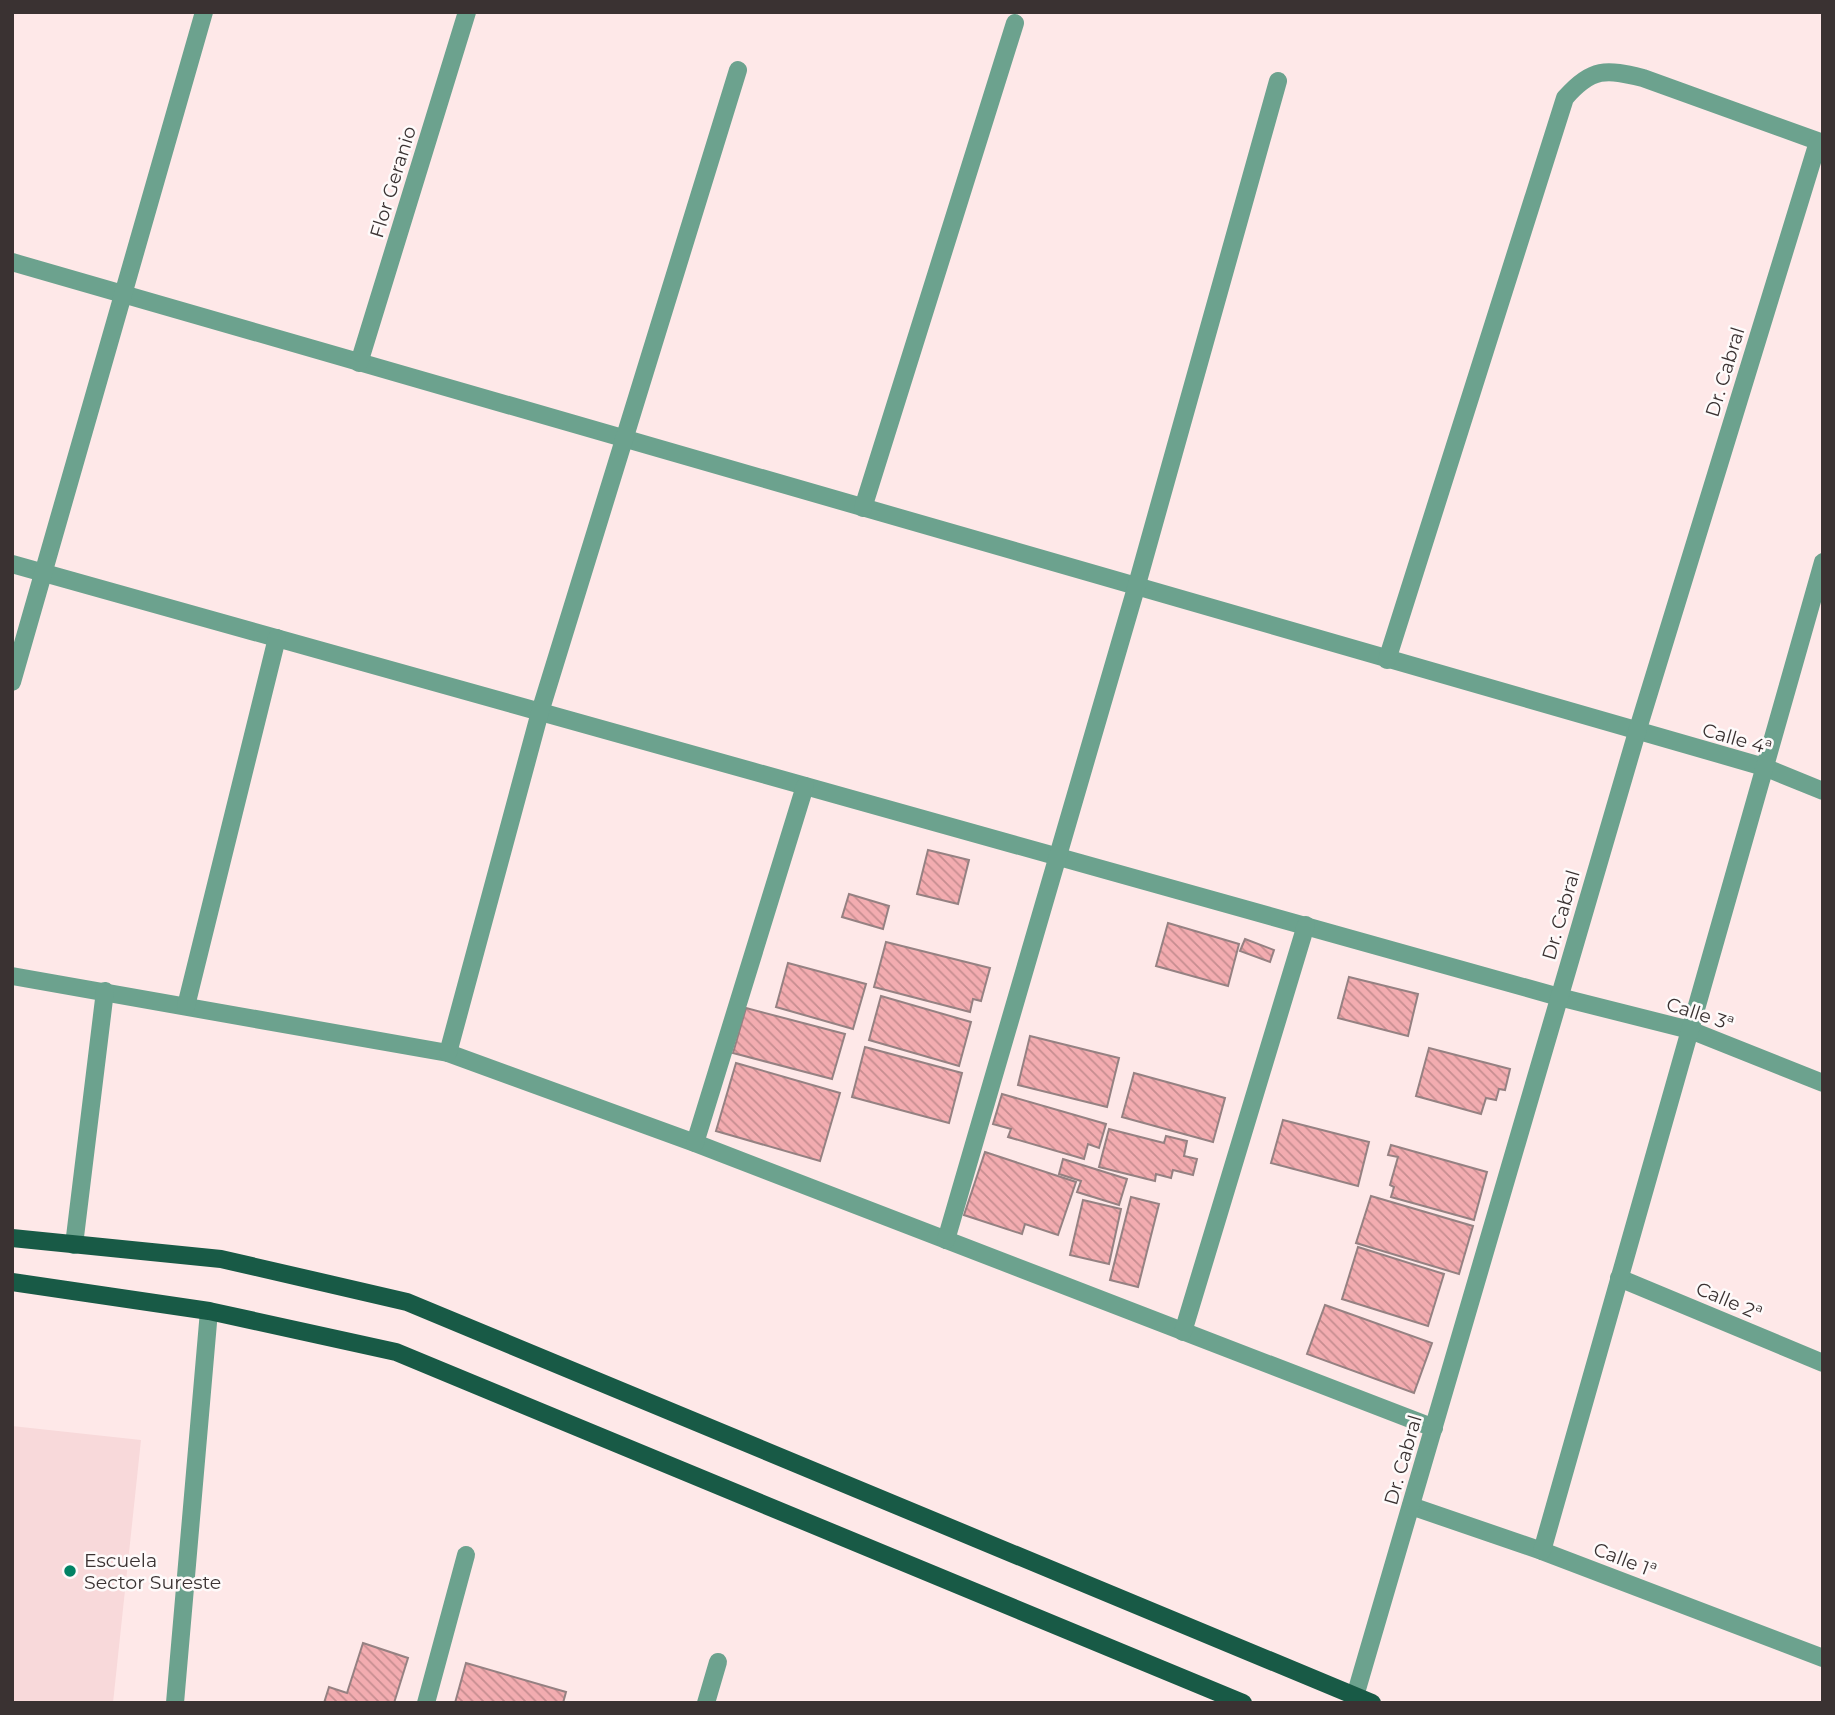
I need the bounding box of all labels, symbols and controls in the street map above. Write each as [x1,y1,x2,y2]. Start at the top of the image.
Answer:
street label: Flor Geranio [365,123,421,241]
street label: Dr. Cabral [1700,324,1750,420]
street label: Calle 4ª [1700,718,1774,760]
street label: Dr. Cabral [1537,867,1585,963]
street label: Calle 3ª [1663,992,1737,1036]
street label: Calle 2ª [1692,1277,1766,1325]
street label: Dr. Cabral [1379,1412,1427,1508]
street label: Calle 1ª [1590,1537,1660,1583]
place label: Escuela Sector Sureste [84,1549,221,1594]
marker: Escuela Sector Sureste [62,1563,78,1579]

